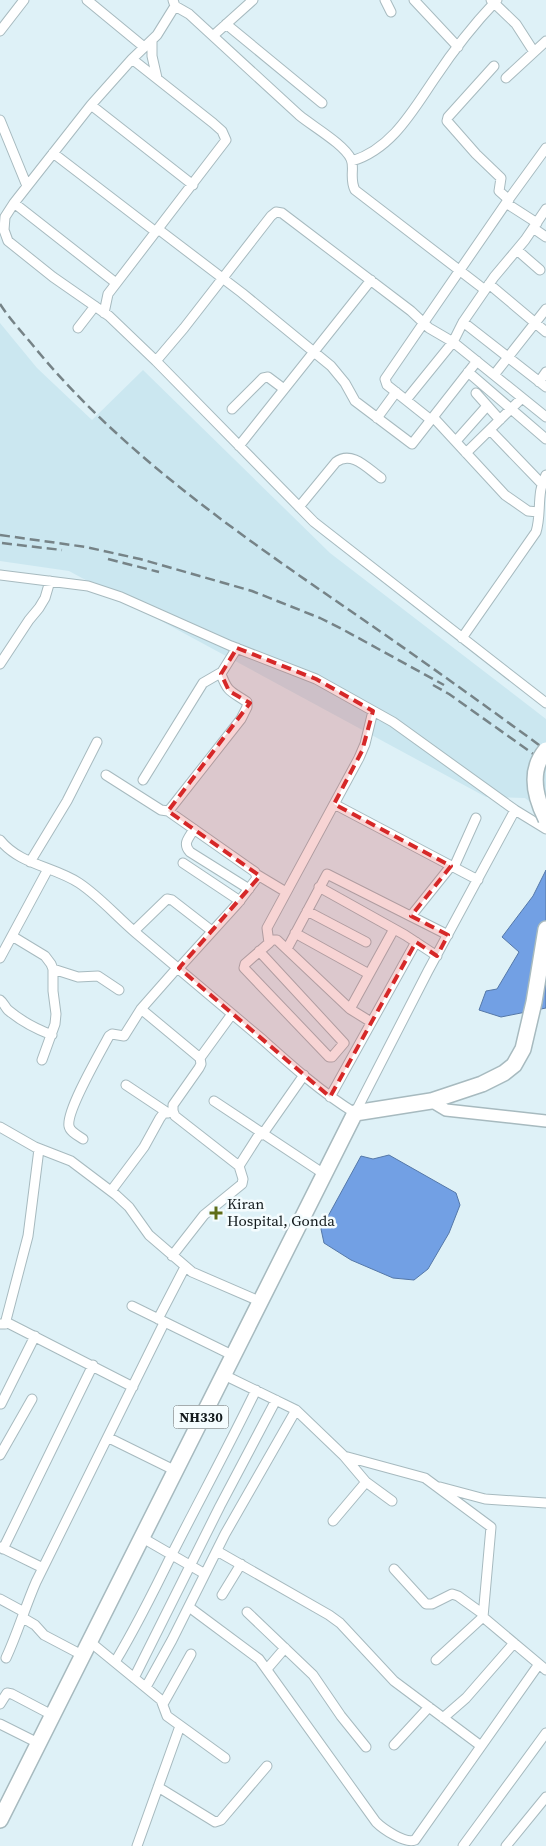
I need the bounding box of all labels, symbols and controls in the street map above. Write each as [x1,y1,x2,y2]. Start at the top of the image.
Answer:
place label: Kiran Hospital, Gonda [227,1193,335,1231]
marker: Kiran Hospital, Gonda [209,1206,223,1220]
road number: NH330 [174,1405,228,1428]

